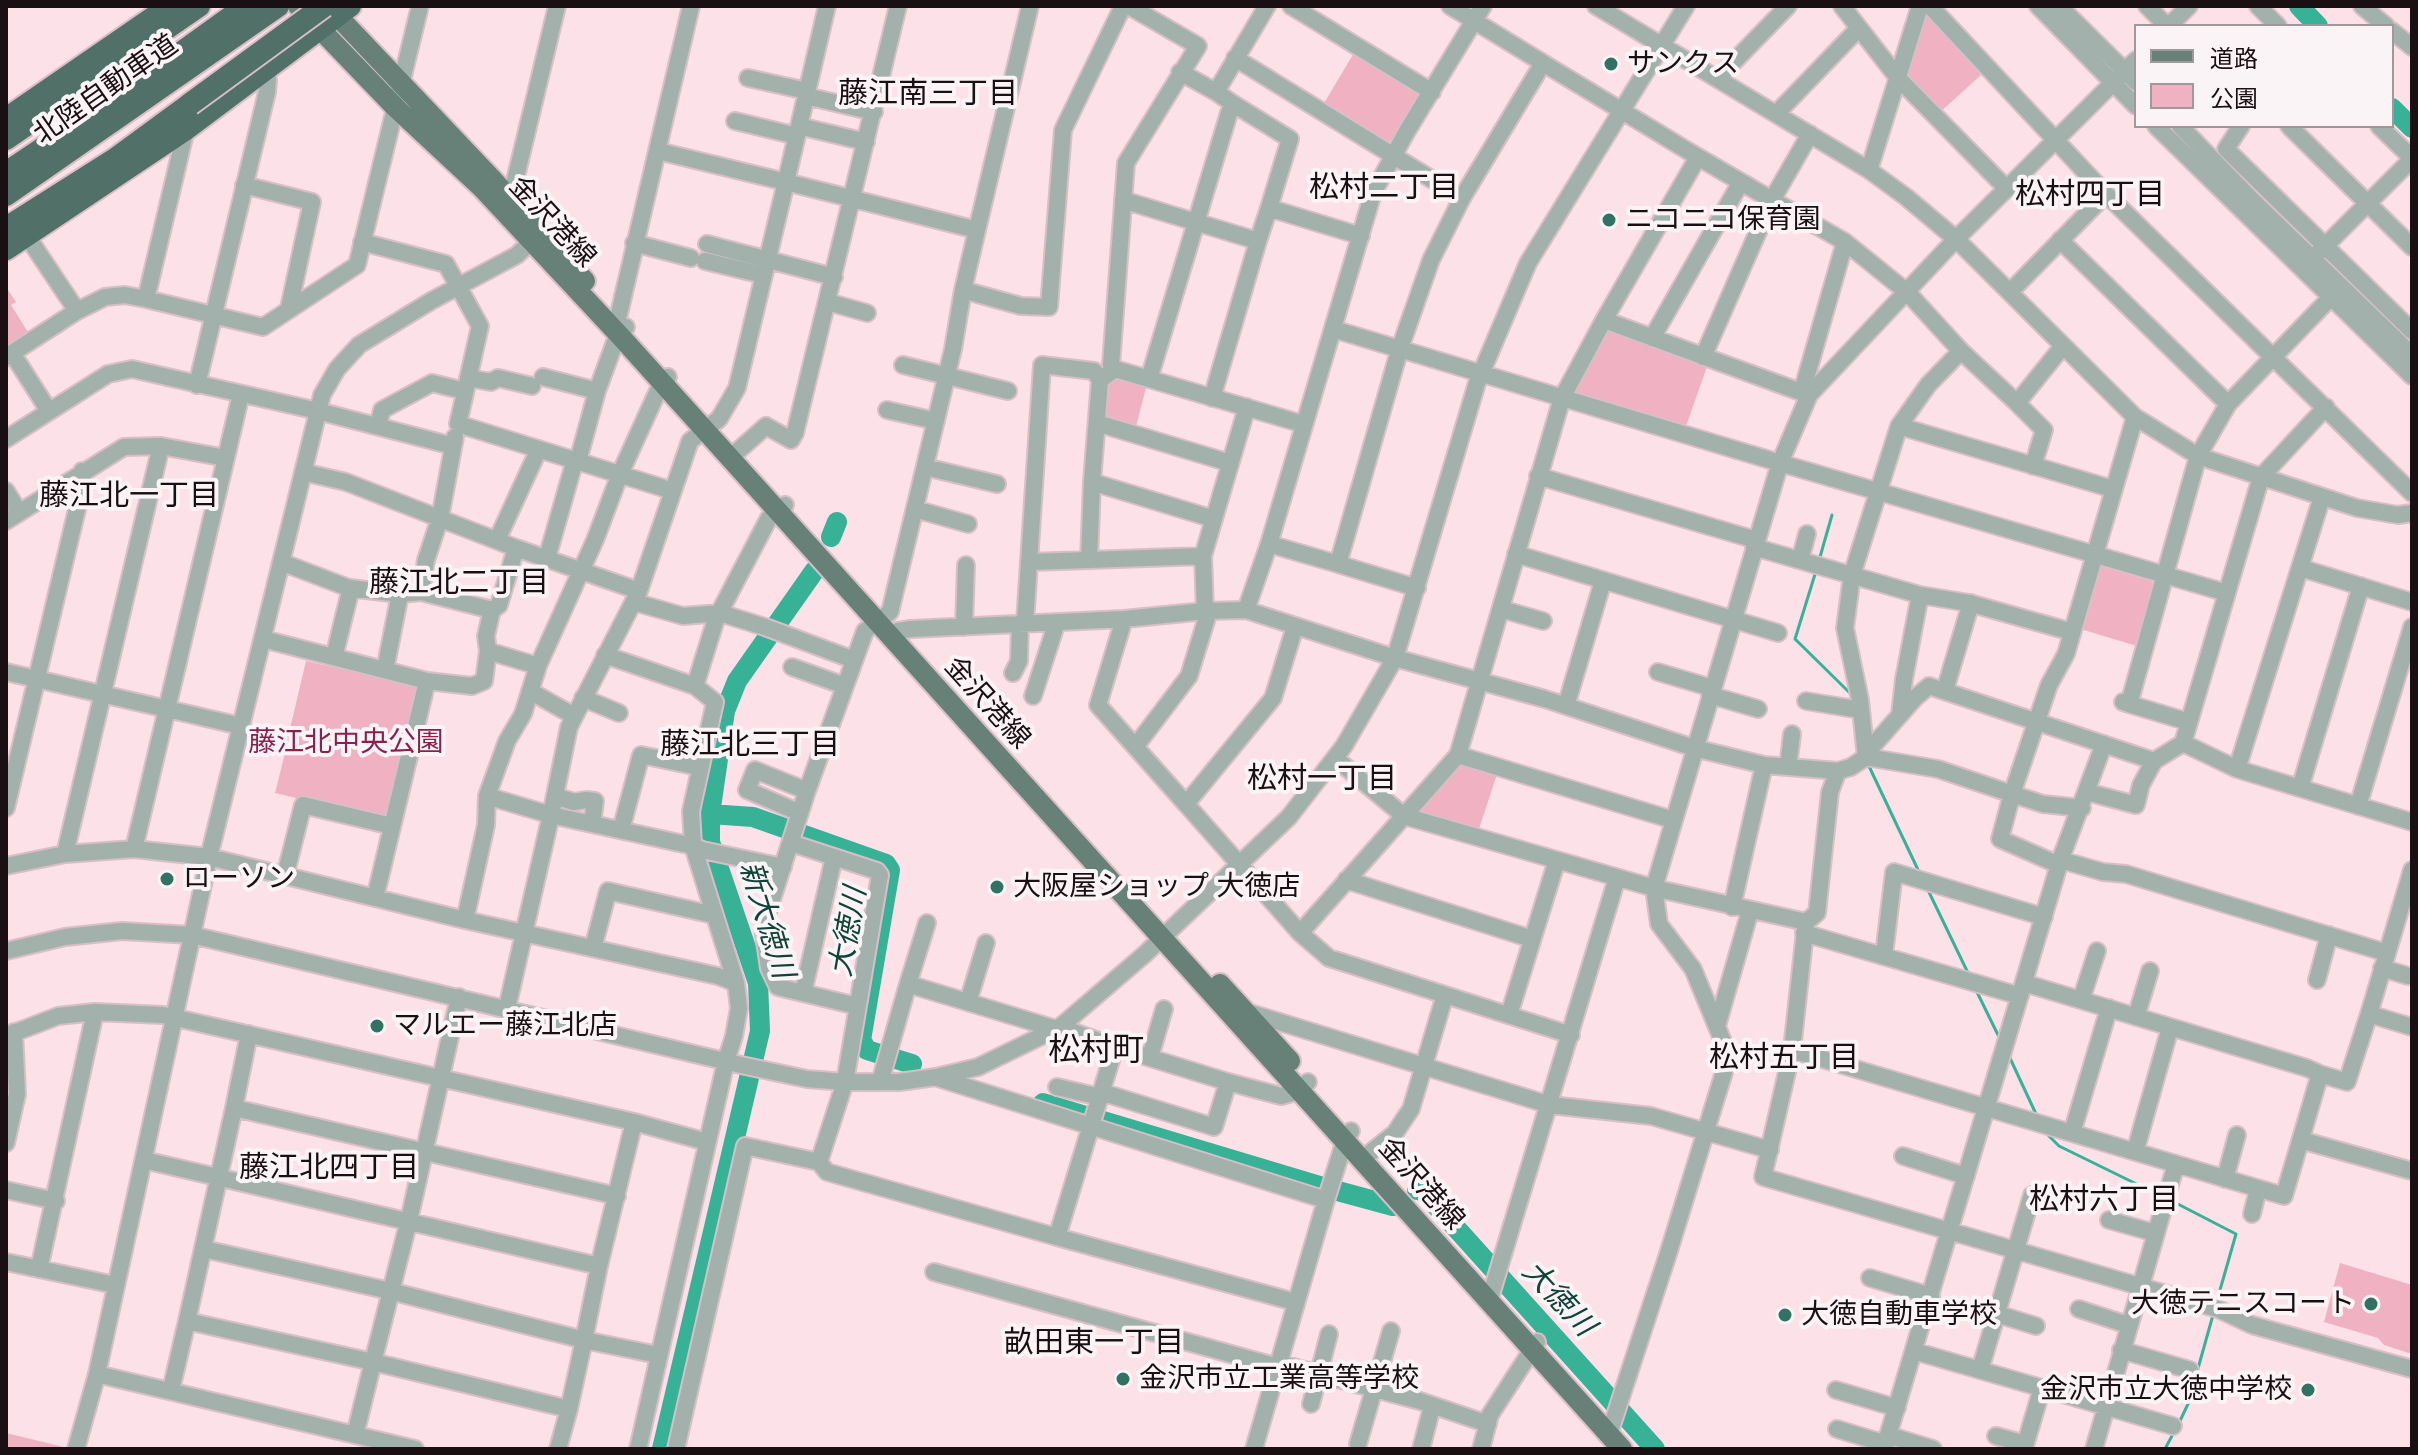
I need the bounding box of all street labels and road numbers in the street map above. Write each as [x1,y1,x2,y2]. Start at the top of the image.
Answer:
street label: 北陸自動車道 [28,28,184,152]
street label: 金沢港線 [502,170,602,274]
street label: 金沢港線 [937,650,1037,756]
street label: 金沢港線 [1371,1131,1471,1237]

